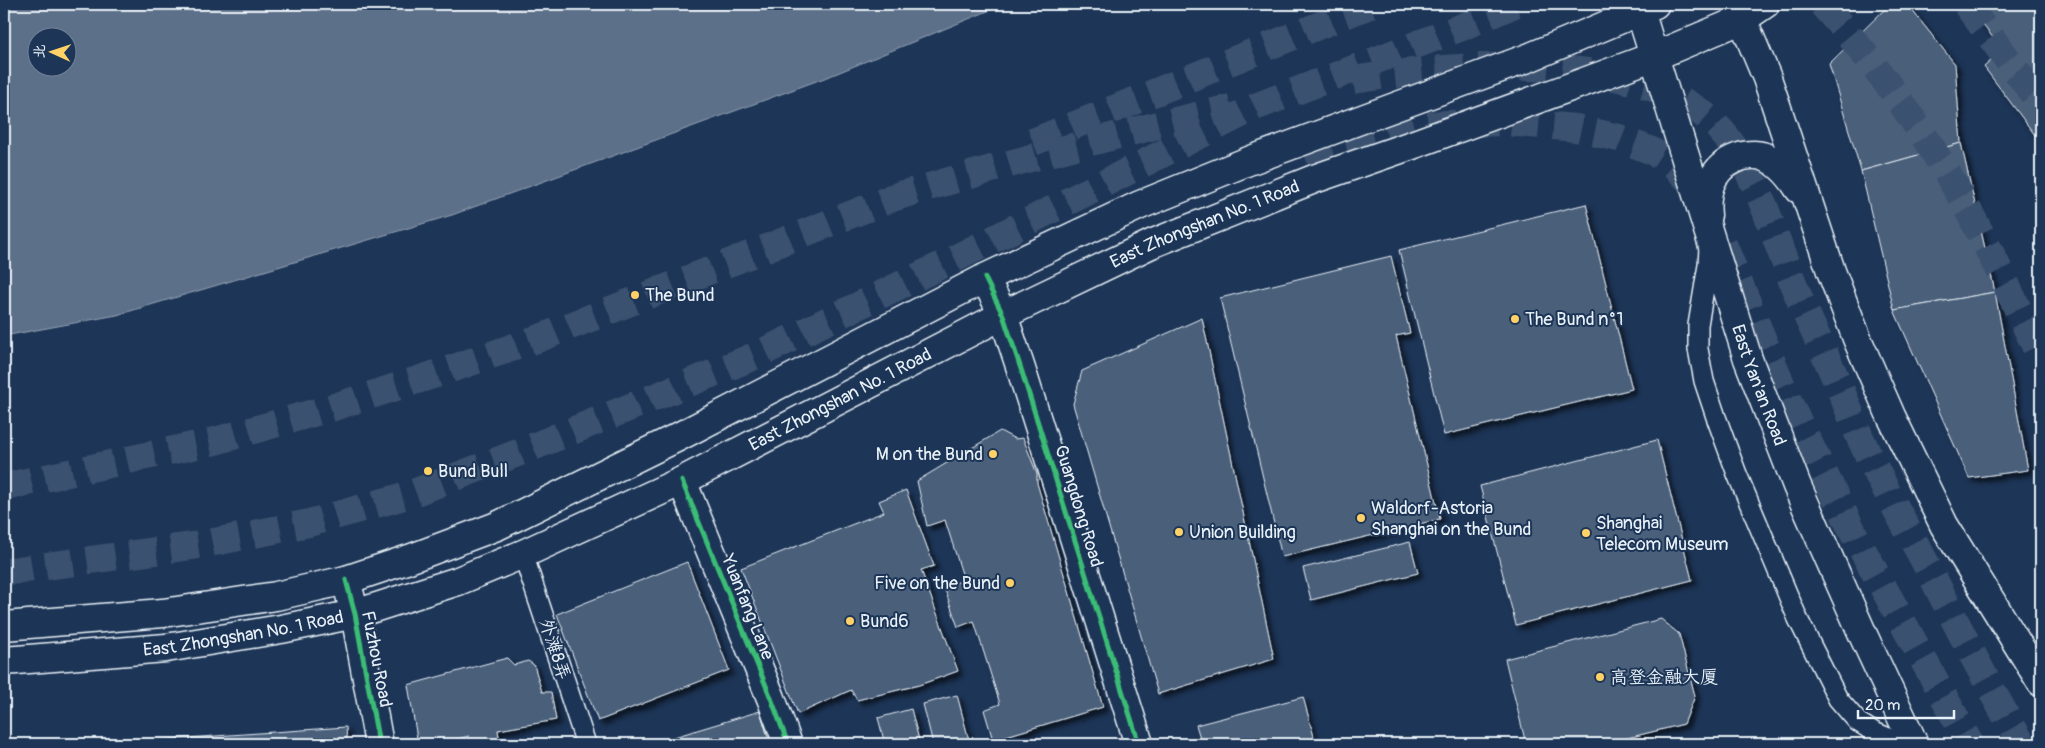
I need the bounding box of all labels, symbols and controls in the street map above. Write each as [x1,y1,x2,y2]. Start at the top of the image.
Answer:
north arrow [28,28,78,78]
text: 北 [31,44,48,59]
street label: East Zhongshan No. 1 Road [1107,175,1303,274]
place label: The Bund [645,284,714,307]
marker: The Bund [629,289,641,301]
place label: The Bund n°1 [1525,308,1623,331]
marker: The Bund n°1 [1509,313,1521,325]
street label: East Yan'an Road [1726,322,1791,449]
street label: East Zhongshan No. 1 Road [745,343,936,457]
street label: Guangdong Road [1049,442,1108,570]
place label: M on the Bund [876,443,983,466]
marker: M on the Bund [987,448,999,460]
place label: Bund Bull [438,460,508,483]
marker: Bund Bull [422,465,434,477]
place label: Waldorf-Astoria Shanghai on the Bund [1371,497,1531,541]
marker: Waldorf-Astoria Shanghai on the Bund [1355,512,1367,524]
place label: Shanghai Telecom Museum [1596,512,1729,556]
place label: Union Building [1189,521,1296,544]
marker: Union Building [1173,526,1185,538]
marker: Shanghai Telecom Museum [1580,527,1592,539]
street label: Yuanfang Lane [716,550,779,663]
place label: Five on the Bund [874,572,1000,595]
marker: Five on the Bund [1004,577,1016,589]
street label: East Zhongshan No. 1 Road [142,606,345,662]
street label: Fuzhou Road [356,609,397,709]
place label: Bund6 [860,610,909,633]
marker: Bund6 [844,615,856,627]
street label: 外滩8弄 [534,616,575,683]
place label: 高登金融大厦 [1610,666,1718,689]
marker: 高登金融大厦 [1594,671,1606,683]
scale bar [1858,688,1954,720]
text: 20 m [1865,696,1900,715]

